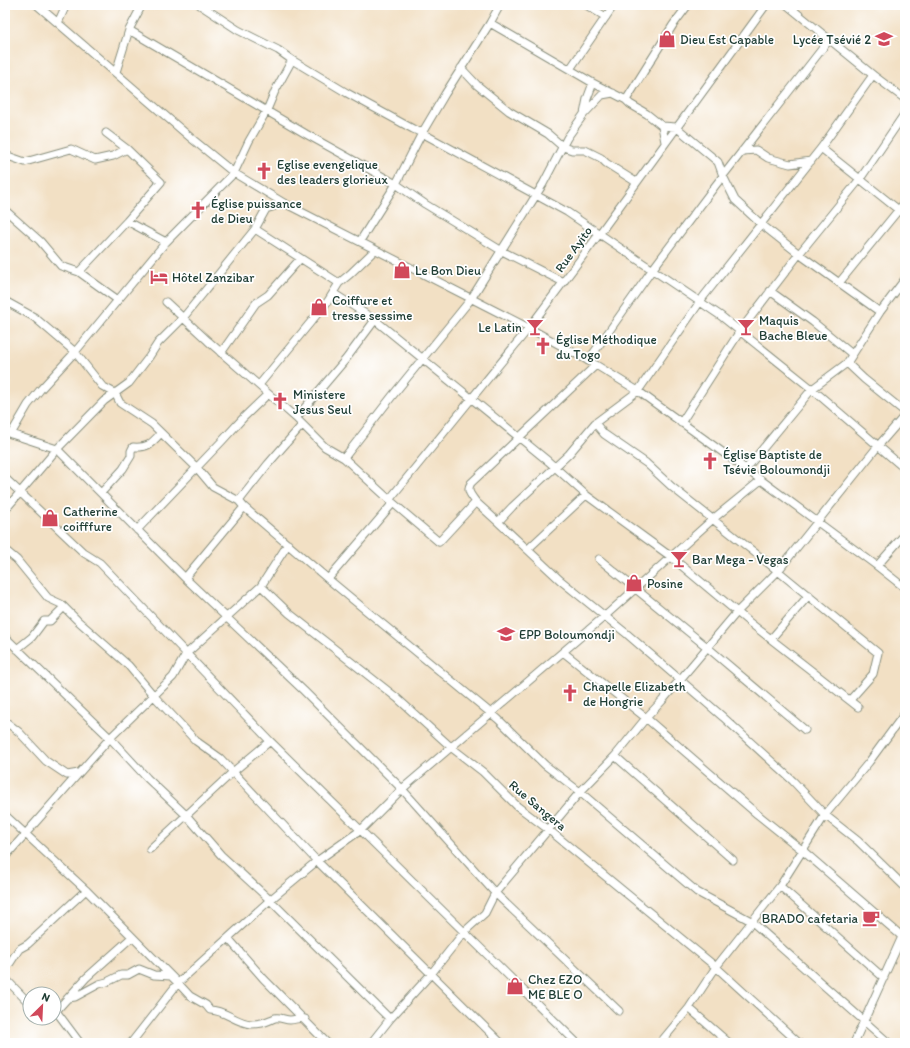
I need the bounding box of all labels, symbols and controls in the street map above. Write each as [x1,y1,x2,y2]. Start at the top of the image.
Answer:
shop icon: Dieu Est Capable [657,29,677,49]
school or university icon: Lycée Tsévié 2 [874,29,894,49]
place label: Dieu Est Capable [680,32,774,47]
place label: Lycée Tsévié 2 [793,32,871,47]
place label: Eglise evengelique des leaders glorieux [277,157,388,187]
church icon: Eglise evengelique des leaders glorieux [254,161,274,181]
place label: Église puissance de Dieu [211,196,302,226]
church icon: Église puissance de Dieu [188,200,208,220]
street label: Rue Ayito [552,223,595,275]
shop icon: Le Bon Dieu [392,260,412,280]
place label: Le Bon Dieu [415,263,481,278]
hotel icon: Hôtel Zanzibar [149,267,169,287]
place label: Hôtel Zanzibar [172,270,255,285]
place label: Coiffure et tresse sessime [332,293,412,323]
shop icon: Coiffure et tresse sessime [309,297,329,317]
place label: Maquis Bache Bleue [759,313,828,343]
bar icon: Le Latin [525,317,545,337]
bar icon: Maquis Bache Bleue [736,317,756,337]
place label: Le Latin [478,320,522,335]
place label: Église Méthodique du Togo [556,332,657,362]
church icon: Église Méthodique du Togo [533,336,553,356]
place label: Ministere Jesus Seul [293,387,352,417]
church icon: Ministere Jesus Seul [270,391,290,411]
place label: Église Baptiste de Tsévie Boloumondji [723,447,830,477]
church icon: Église Baptiste de Tsévie Boloumondji [700,451,720,471]
place label: Catherine coifffure [63,504,118,534]
shop icon: Catherine coifffure [40,508,60,528]
bar icon: Bar Mega - Vegas [669,549,689,569]
place label: Bar Mega - Vegas [692,552,789,567]
shop icon: Posine [624,573,644,593]
place label: Posine [647,576,683,591]
school or university icon: EPP Boloumondji [496,624,516,644]
place label: EPP Boloumondji [519,627,615,642]
place label: Chapelle Elizabeth de Hongrie [583,679,686,709]
church icon: Chapelle Elizabeth de Hongrie [560,683,580,703]
street label: Rue Sangera [506,777,570,834]
cafe icon: BRADO cafetaria [861,908,881,928]
place label: BRADO cafetaria [762,911,859,926]
place label: Chez EZO ME BLE O [528,972,583,1002]
shop icon: Chez EZO ME BLE O [505,976,525,996]
north arrow [22,986,62,1026]
text: N [40,990,52,1005]

